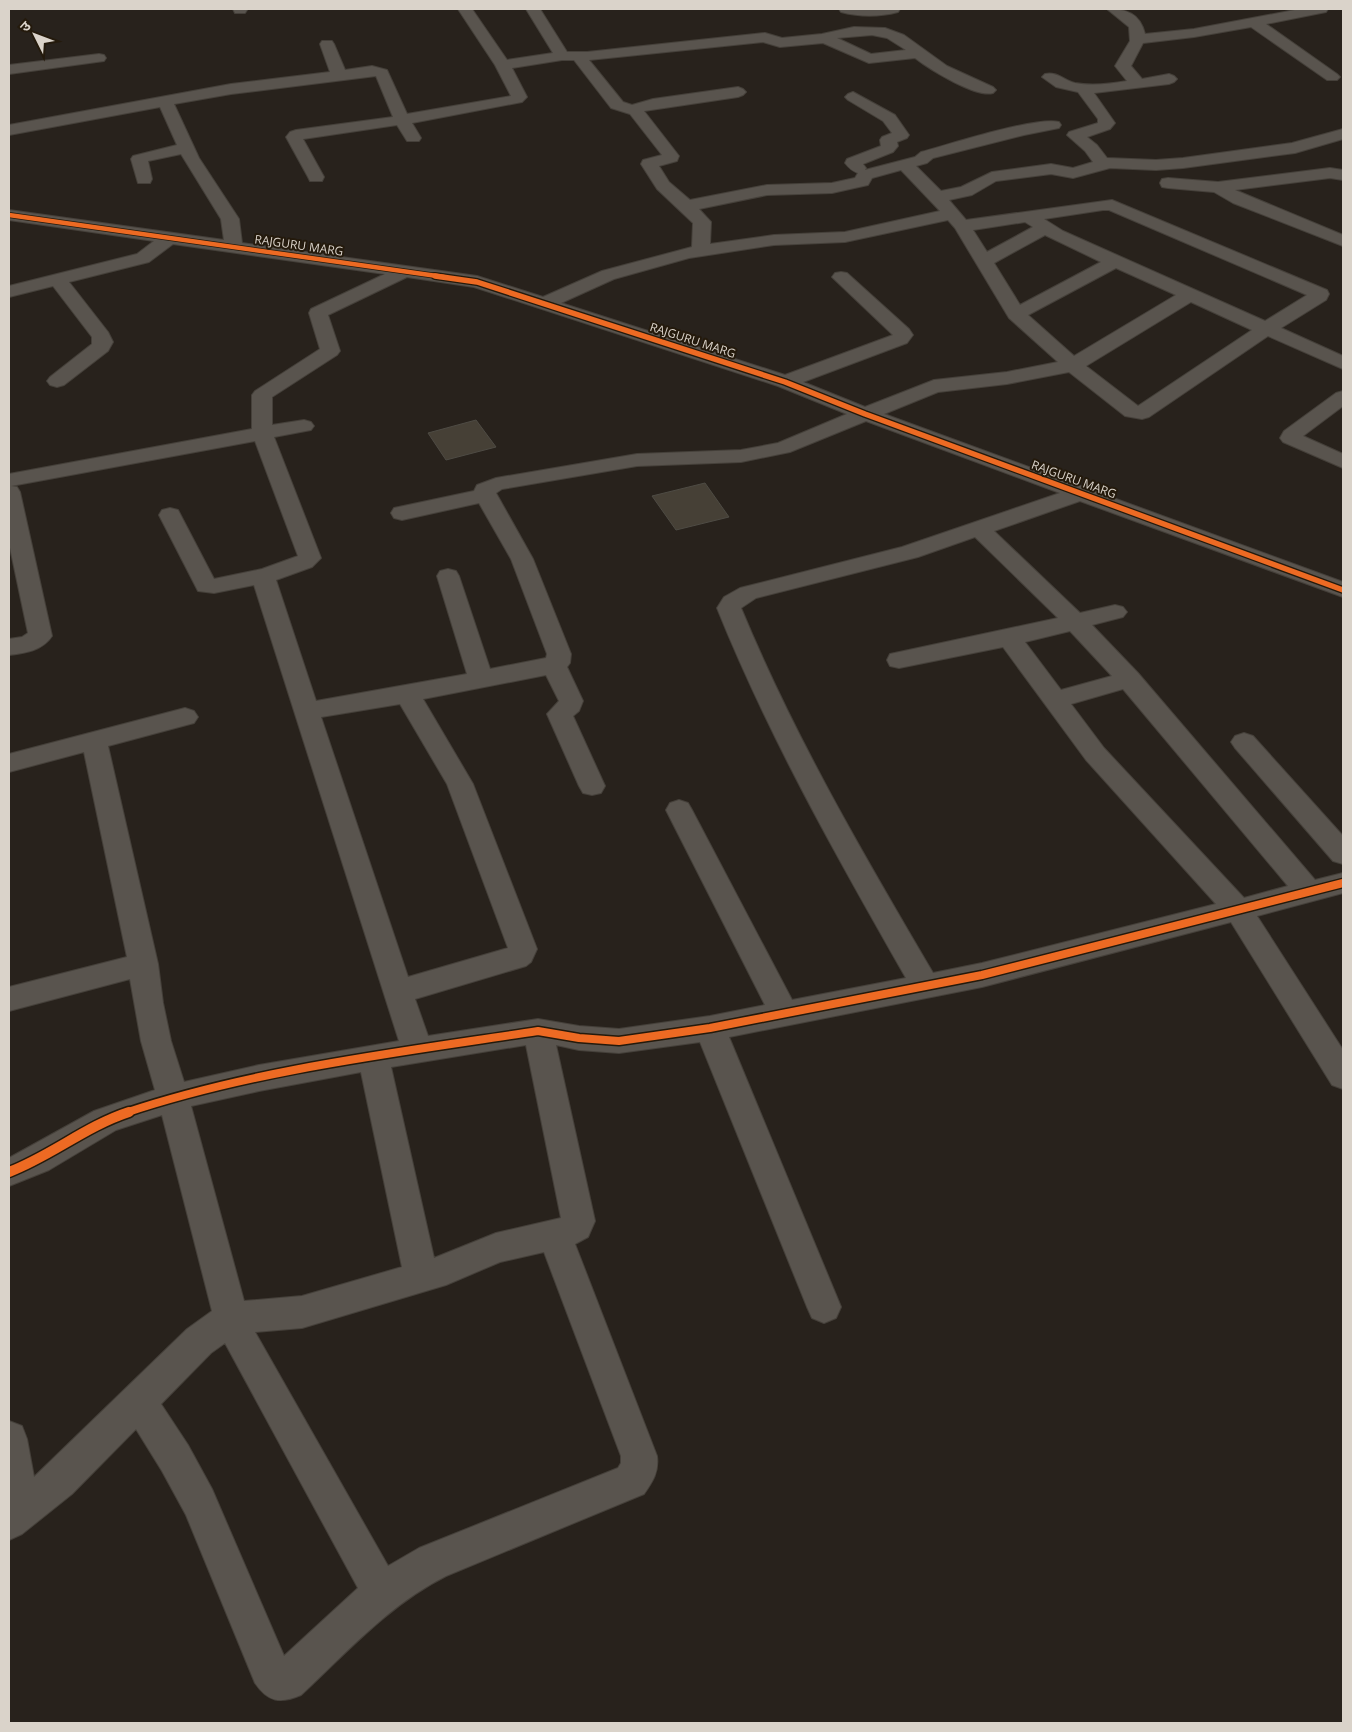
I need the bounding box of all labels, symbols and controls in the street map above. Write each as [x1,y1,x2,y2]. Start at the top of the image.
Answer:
north arrow [10,10,60,60]
text: उ [15,16,35,35]
street label: RAJGURU MARG [254,230,344,260]
street label: RAJGURU MARG [648,318,738,362]
street label: RAJGURU MARG [1029,456,1119,502]

